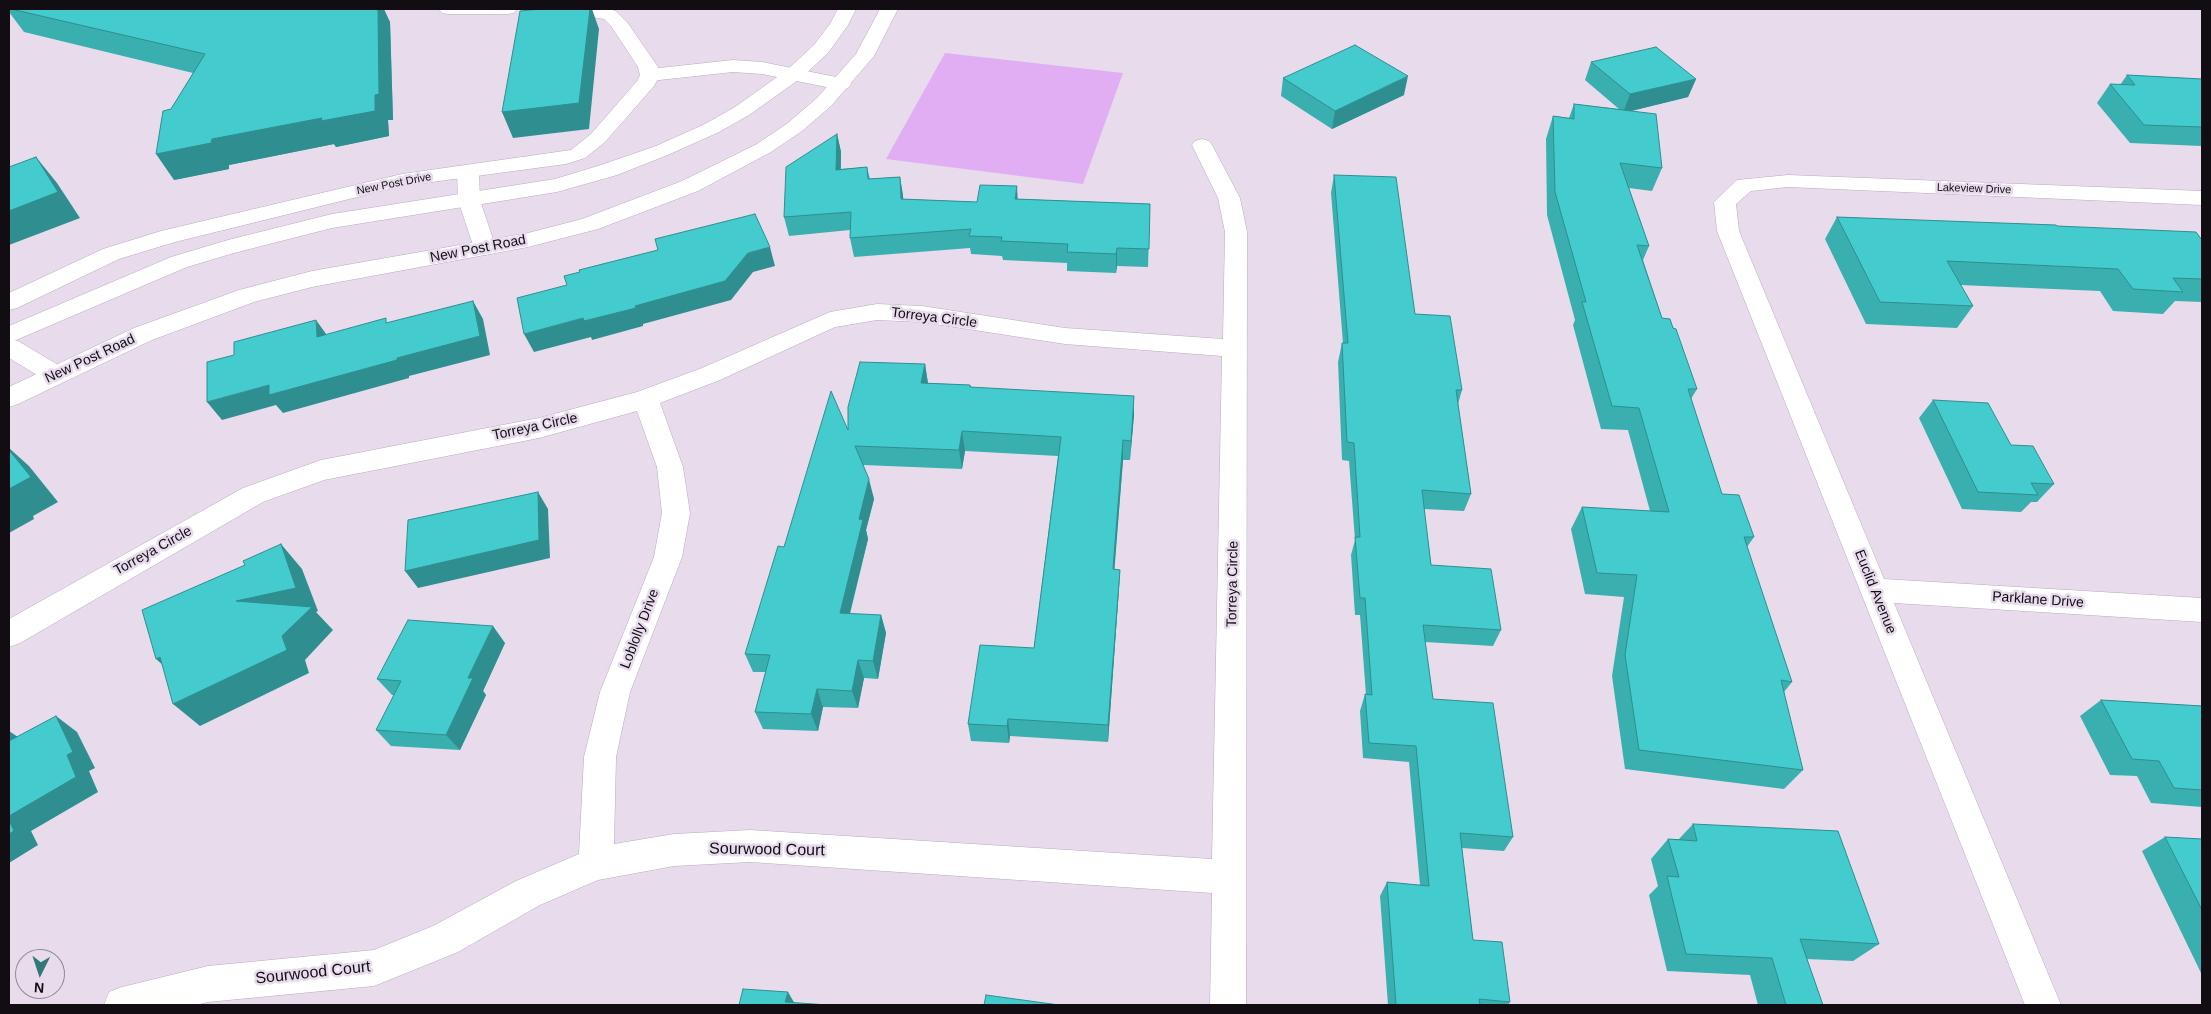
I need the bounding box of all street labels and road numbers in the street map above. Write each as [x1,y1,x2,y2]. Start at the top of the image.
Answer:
street label: New Post Drive [356,170,432,198]
street label: Lakeview Drive [1937,181,2011,197]
street label: New Post Road [429,231,527,267]
street label: Torreya Circle [890,304,978,332]
street label: New Post Road [42,331,138,387]
street label: Torreya Circle [491,410,579,444]
street label: Torreya Circle [111,523,195,579]
street label: Torreya Circle [1224,541,1242,627]
street label: Euclid Avenue [1850,547,1900,637]
street label: Loblolly Drive [617,587,663,671]
street label: Parklane Drive [1992,588,2084,612]
street label: Sourwood Court [709,839,825,861]
street label: Sourwood Court [255,957,371,989]

